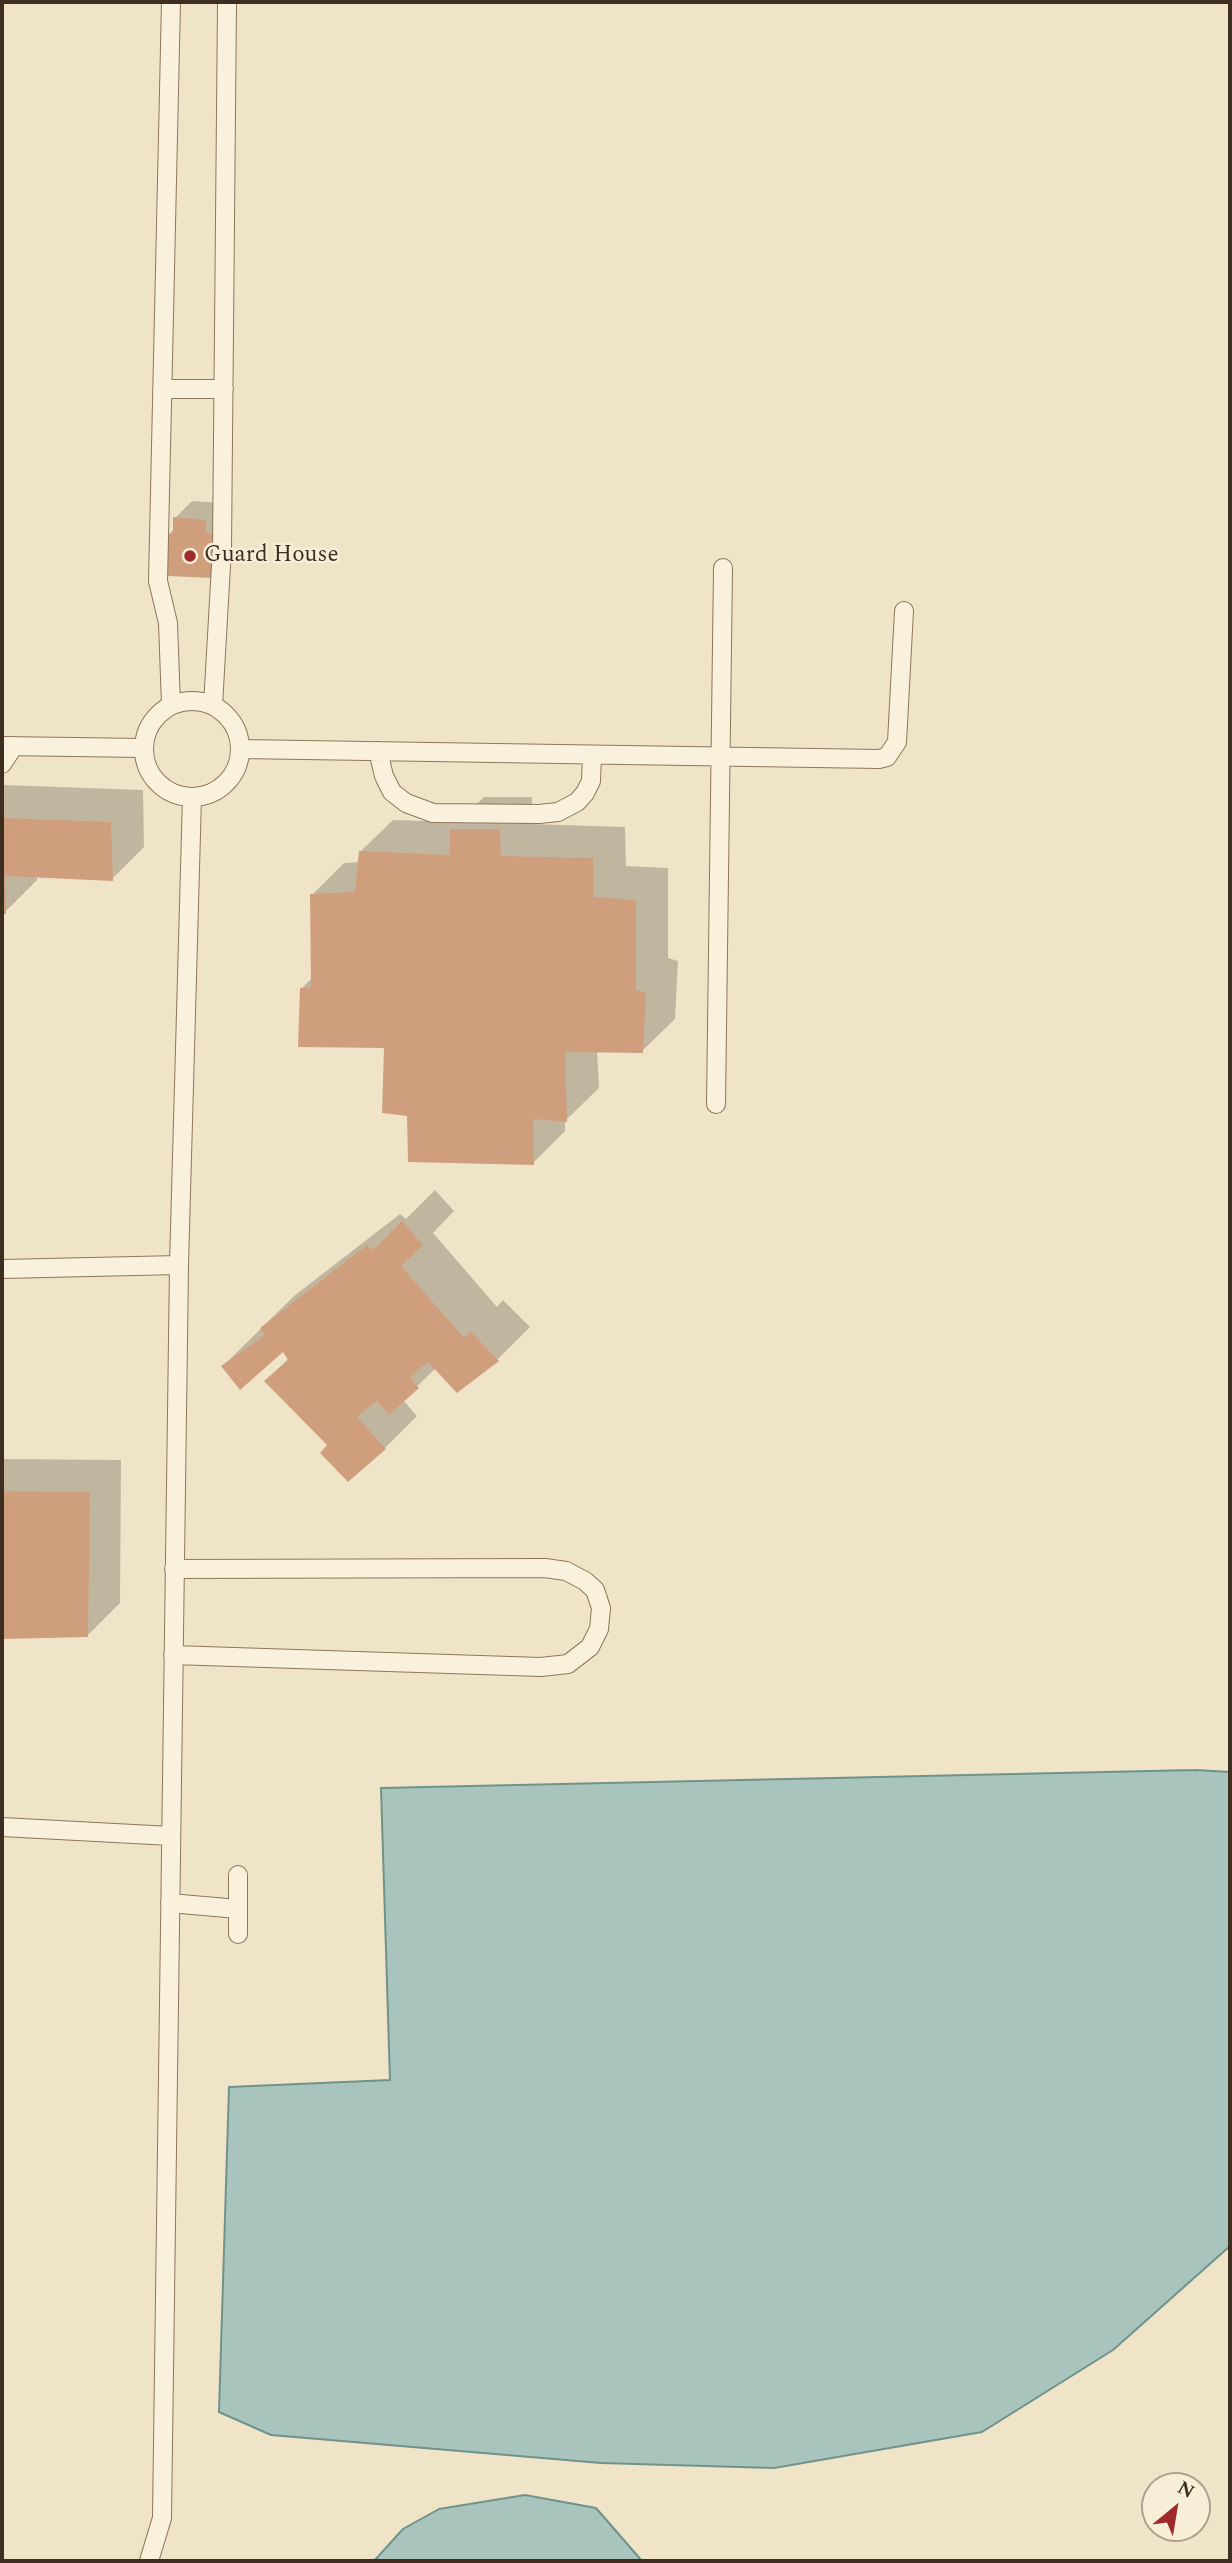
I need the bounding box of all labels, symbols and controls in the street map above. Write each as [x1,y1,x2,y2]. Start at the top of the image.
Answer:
place label: Guard House [204,542,339,570]
marker: Guard House [182,548,198,564]
north arrow [1141,2472,1211,2542]
text: N [1172,2474,1200,2507]

